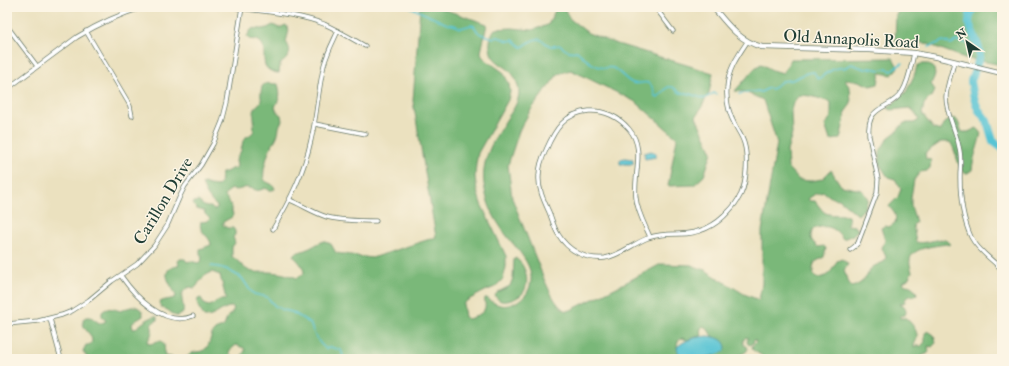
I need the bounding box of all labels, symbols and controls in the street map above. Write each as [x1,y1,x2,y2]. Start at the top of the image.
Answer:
north arrow [947,22,987,62]
street label: Old Annapolis Road [783,25,920,54]
text: N [953,25,970,43]
street label: Carillon Drive [129,153,197,249]

